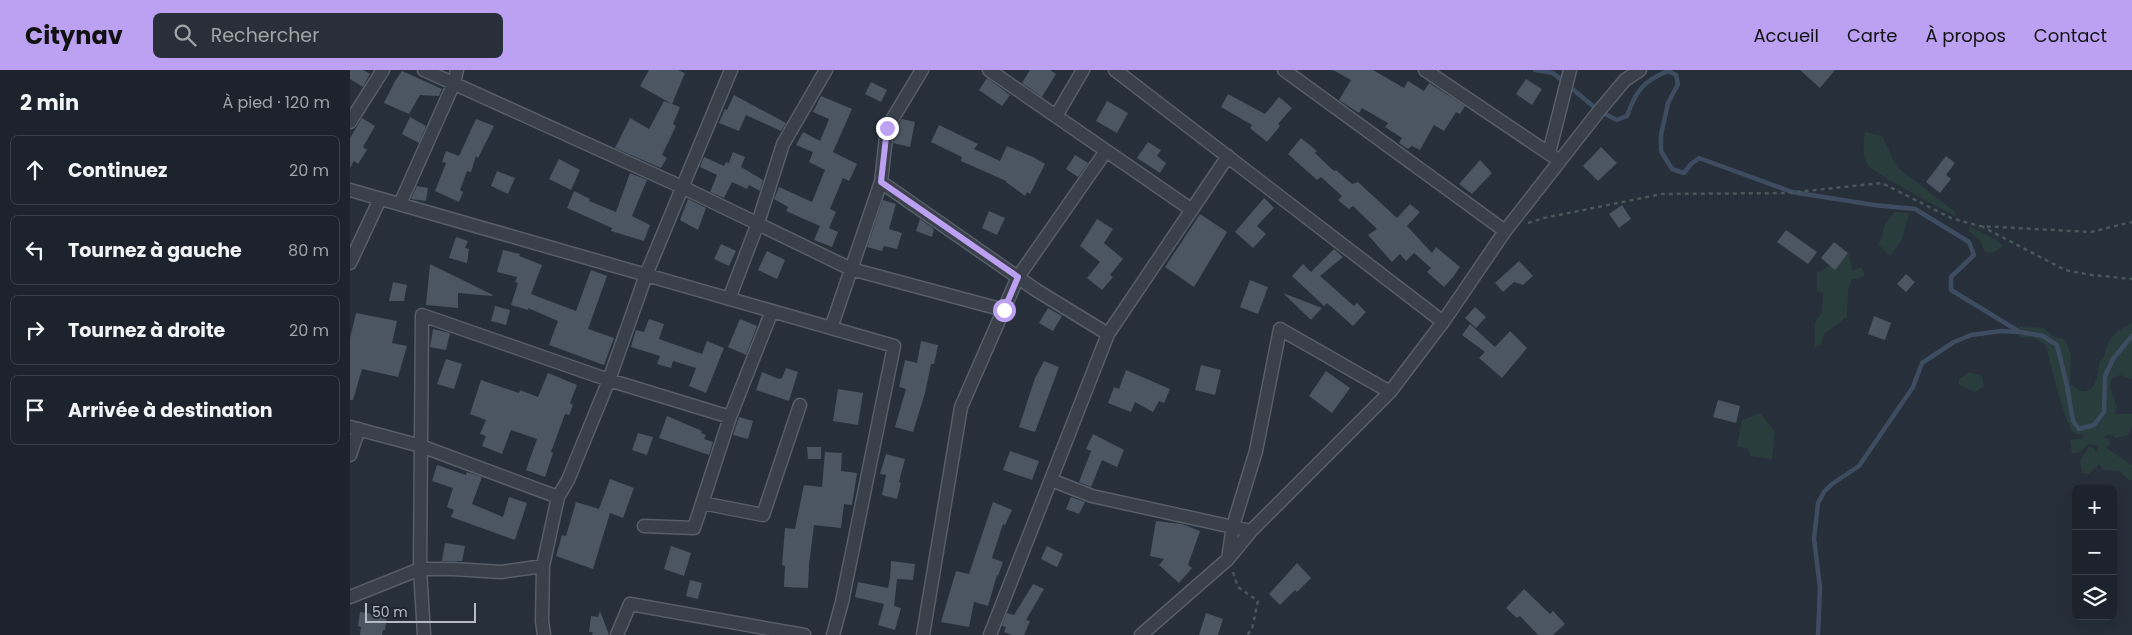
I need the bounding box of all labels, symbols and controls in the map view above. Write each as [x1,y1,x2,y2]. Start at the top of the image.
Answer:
search box [153,13,503,58]
text: Citynav [25,19,123,52]
icon: search [171,21,199,49]
text: Rechercher [211,22,319,49]
text: Accueil [1753,23,1819,48]
text: Carte [1847,23,1897,48]
text: À propos [1925,23,2006,48]
text: Contact [2034,23,2107,48]
text: 2 min [20,88,79,117]
text: À pied · 120 m [222,91,330,114]
route end [876,117,899,140]
icon: ahead [21,156,49,184]
text: Continuez [68,157,167,184]
text: 20 m [289,159,329,182]
icon: left [21,236,49,264]
text: Tournez à gauche [68,237,242,264]
text: 80 m [288,239,329,262]
route start [993,299,1016,322]
icon: right [21,316,49,344]
text: Tournez à droite [68,317,225,344]
text: 20 m [289,319,329,342]
icon: arrive [21,396,49,424]
text: Arrivée à destination [68,397,273,424]
map controls [2072,485,2117,620]
button: + [2072,485,2117,530]
button: − [2072,530,2117,575]
button: layers [2072,575,2117,620]
scale bar [365,600,476,623]
text: 50 m [372,602,408,622]

